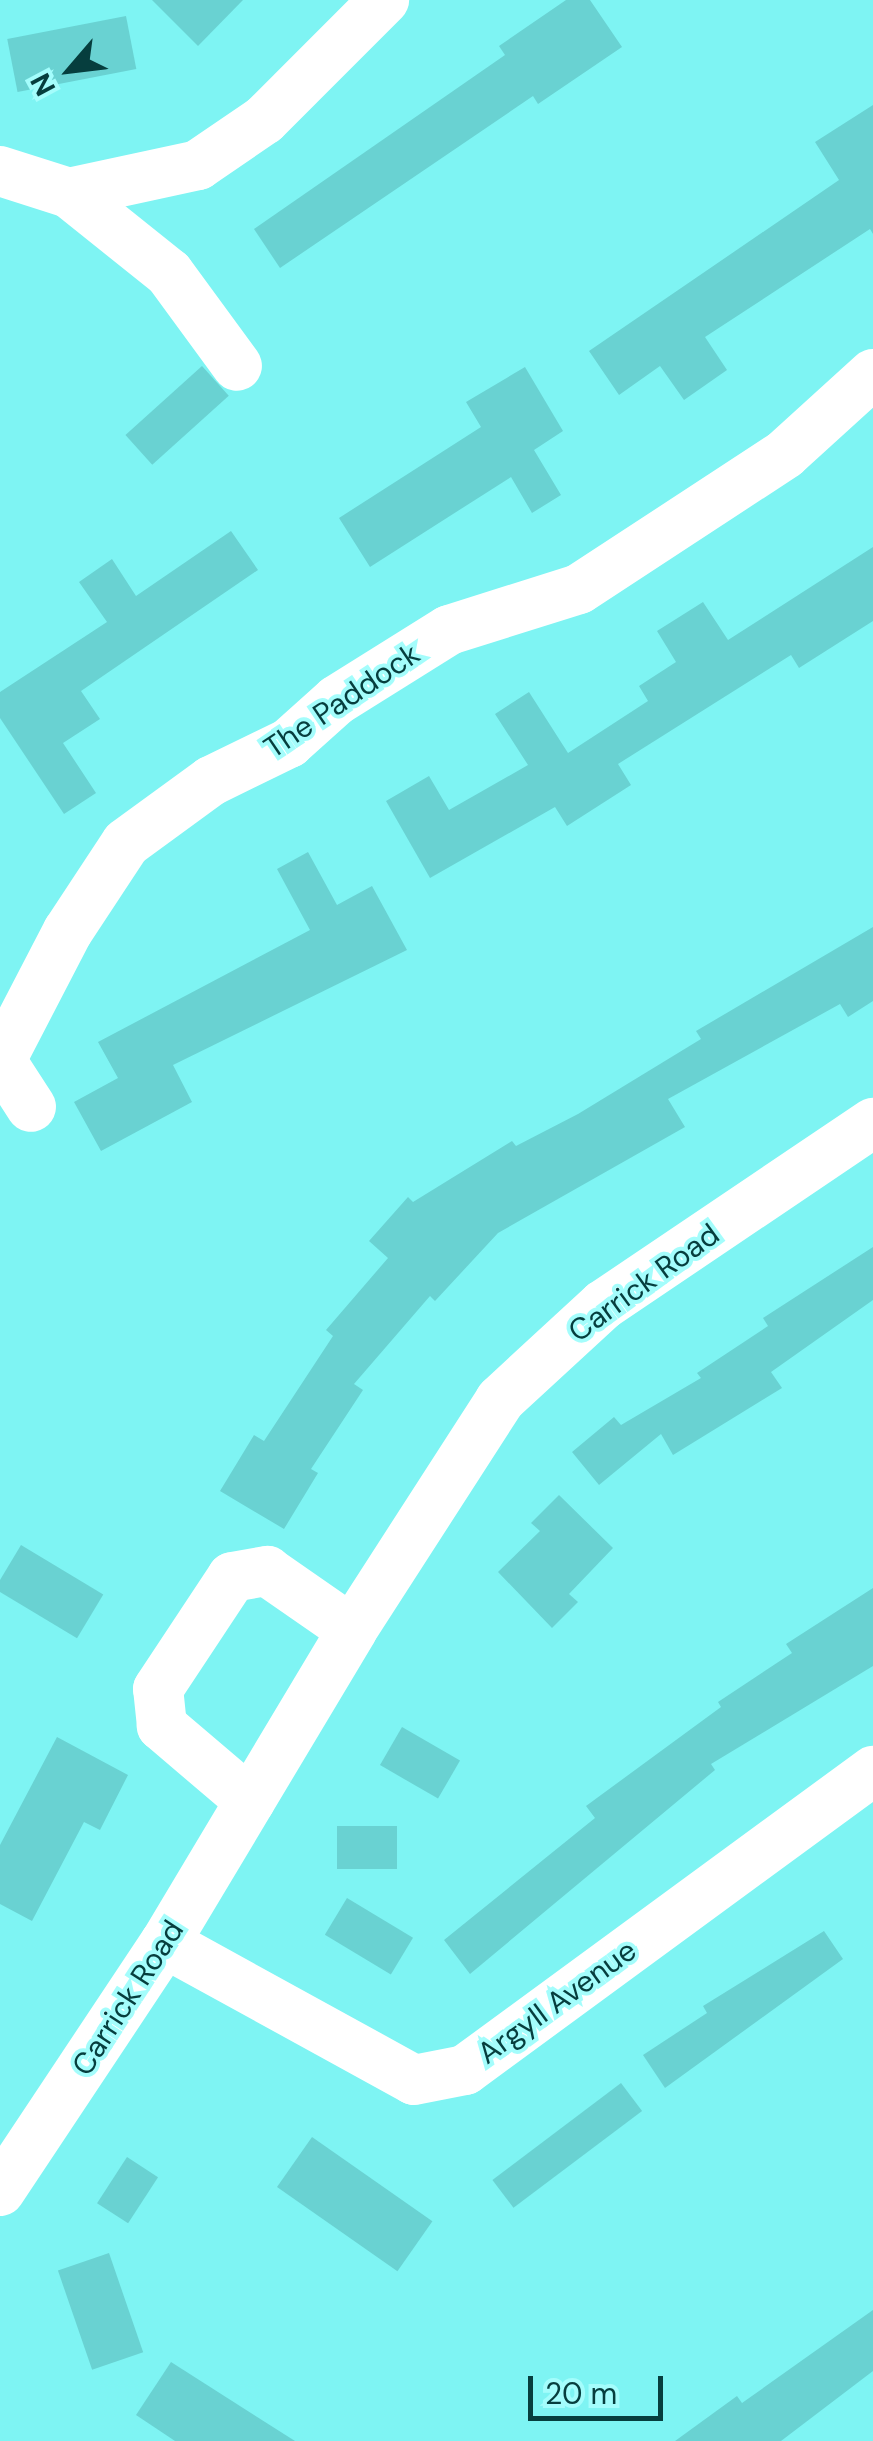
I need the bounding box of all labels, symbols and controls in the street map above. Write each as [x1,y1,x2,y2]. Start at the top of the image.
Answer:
north arrow [20,20,120,120]
text: N [22,67,64,102]
street label: The Paddock [257,636,427,766]
street label: Carrick Road [562,1216,726,1350]
street label: Carrick Road [65,1914,191,2082]
street label: Argyll Avenue [471,1932,643,2072]
scale bar [533,2356,668,2418]
text: 20 m [545,2374,617,2413]

